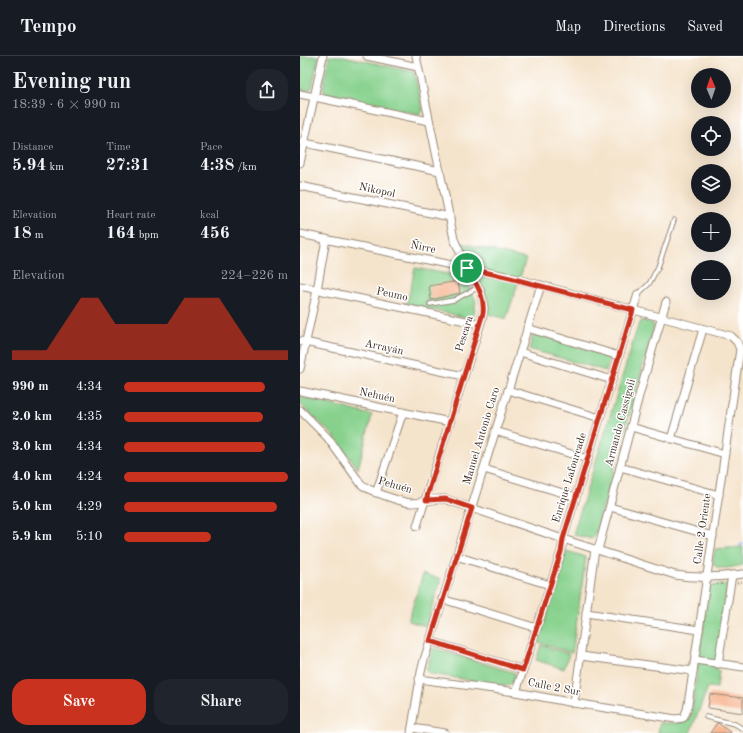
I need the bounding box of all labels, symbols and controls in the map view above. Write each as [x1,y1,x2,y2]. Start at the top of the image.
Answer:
text: Tempo [20,18,76,37]
text: Map [555,20,581,34]
text: Directions [603,20,665,34]
text: Saved [687,20,723,34]
north arrow [691,68,731,108]
map controls [691,68,731,300]
button: share [246,69,288,111]
text: Evening run [12,71,131,93]
text: 18:39 · 6 × 990 m [12,98,120,111]
button: locate [691,116,731,156]
text: Distance [12,142,53,153]
text: Time [106,142,131,153]
text: Pace [200,142,222,153]
text: 5.94 [12,157,46,174]
text: 27:31 [106,157,150,174]
text: 4:38 [200,157,234,174]
text: km [46,162,64,173]
text: /km [234,162,257,173]
button: layers [691,164,731,204]
street label: Nikopol [358,182,396,200]
text: Elevation [12,210,57,221]
text: Heart rate [106,210,155,221]
text: kcal [200,210,219,221]
button: + [691,212,731,252]
text: 18 [12,225,32,242]
text: 164 [106,225,136,242]
text: 456 [200,225,230,242]
text: m [32,230,44,241]
text: bpm [136,230,159,241]
street label: Ñirre [409,238,437,256]
pin [450,251,484,285]
icon: arrive [456,257,478,279]
button: − [691,260,731,300]
text: Elevation [12,269,65,282]
text: 224–226 m [221,269,288,282]
street label: Peumo [375,286,409,304]
street label: Pescara [454,314,476,353]
street label: Arrayán [364,339,405,358]
street label: Armando Cassigoli [604,378,638,468]
text: 990 m [12,380,49,393]
text: 4:34 [76,380,102,393]
street label: Manuel Antonio Caro [462,386,502,486]
street label: Nehuén [358,387,396,405]
text: 2.0 km [12,410,52,423]
text: 4:35 [76,410,102,423]
street label: Enrique Lafourcade [551,432,589,524]
text: 3.0 km [12,440,52,453]
text: 4:34 [76,440,102,453]
text: 4.0 km [12,470,52,483]
text: 4:24 [76,470,102,483]
street label: Pehuén [377,476,413,496]
street label: Calle 2 Oriente [693,493,713,565]
text: 5.0 km [12,500,52,513]
text: 4:29 [76,500,102,513]
text: 5.9 km [12,530,52,543]
text: 5:10 [76,530,102,543]
street label: Calle 2 Sur [527,677,582,699]
button: Save [12,679,146,725]
button: Share [154,679,288,725]

